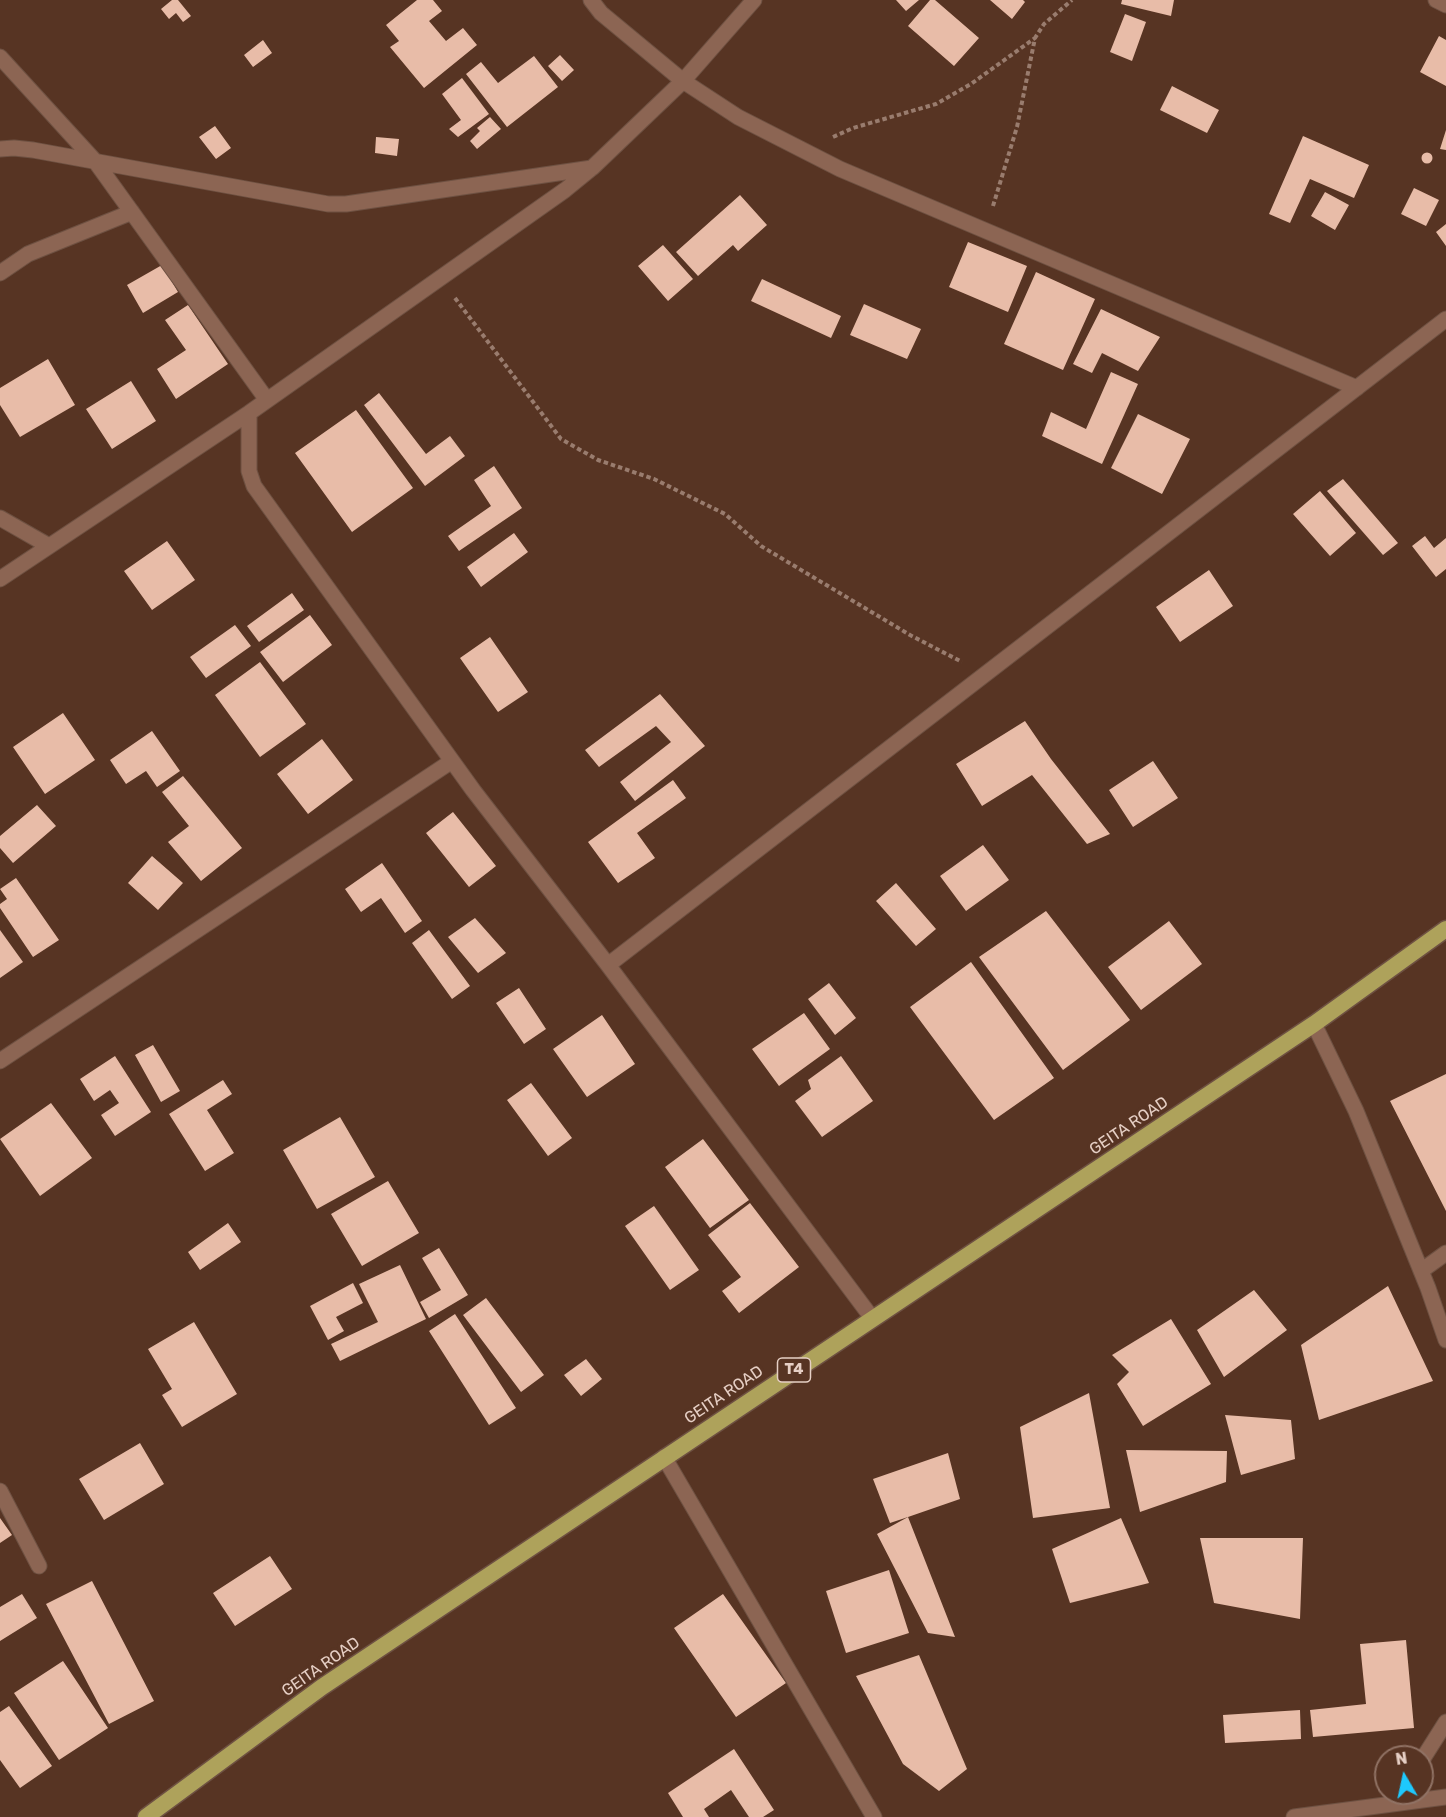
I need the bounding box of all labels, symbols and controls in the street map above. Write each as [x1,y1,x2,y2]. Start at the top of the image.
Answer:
street label: GEITA ROAD [1086,1093,1172,1159]
road number: T4 [778,1358,810,1382]
street label: GEITA ROAD [681,1362,767,1428]
street label: GEITA ROAD [278,1633,364,1701]
north arrow [1374,1745,1434,1805]
text: N [1394,1748,1409,1769]

